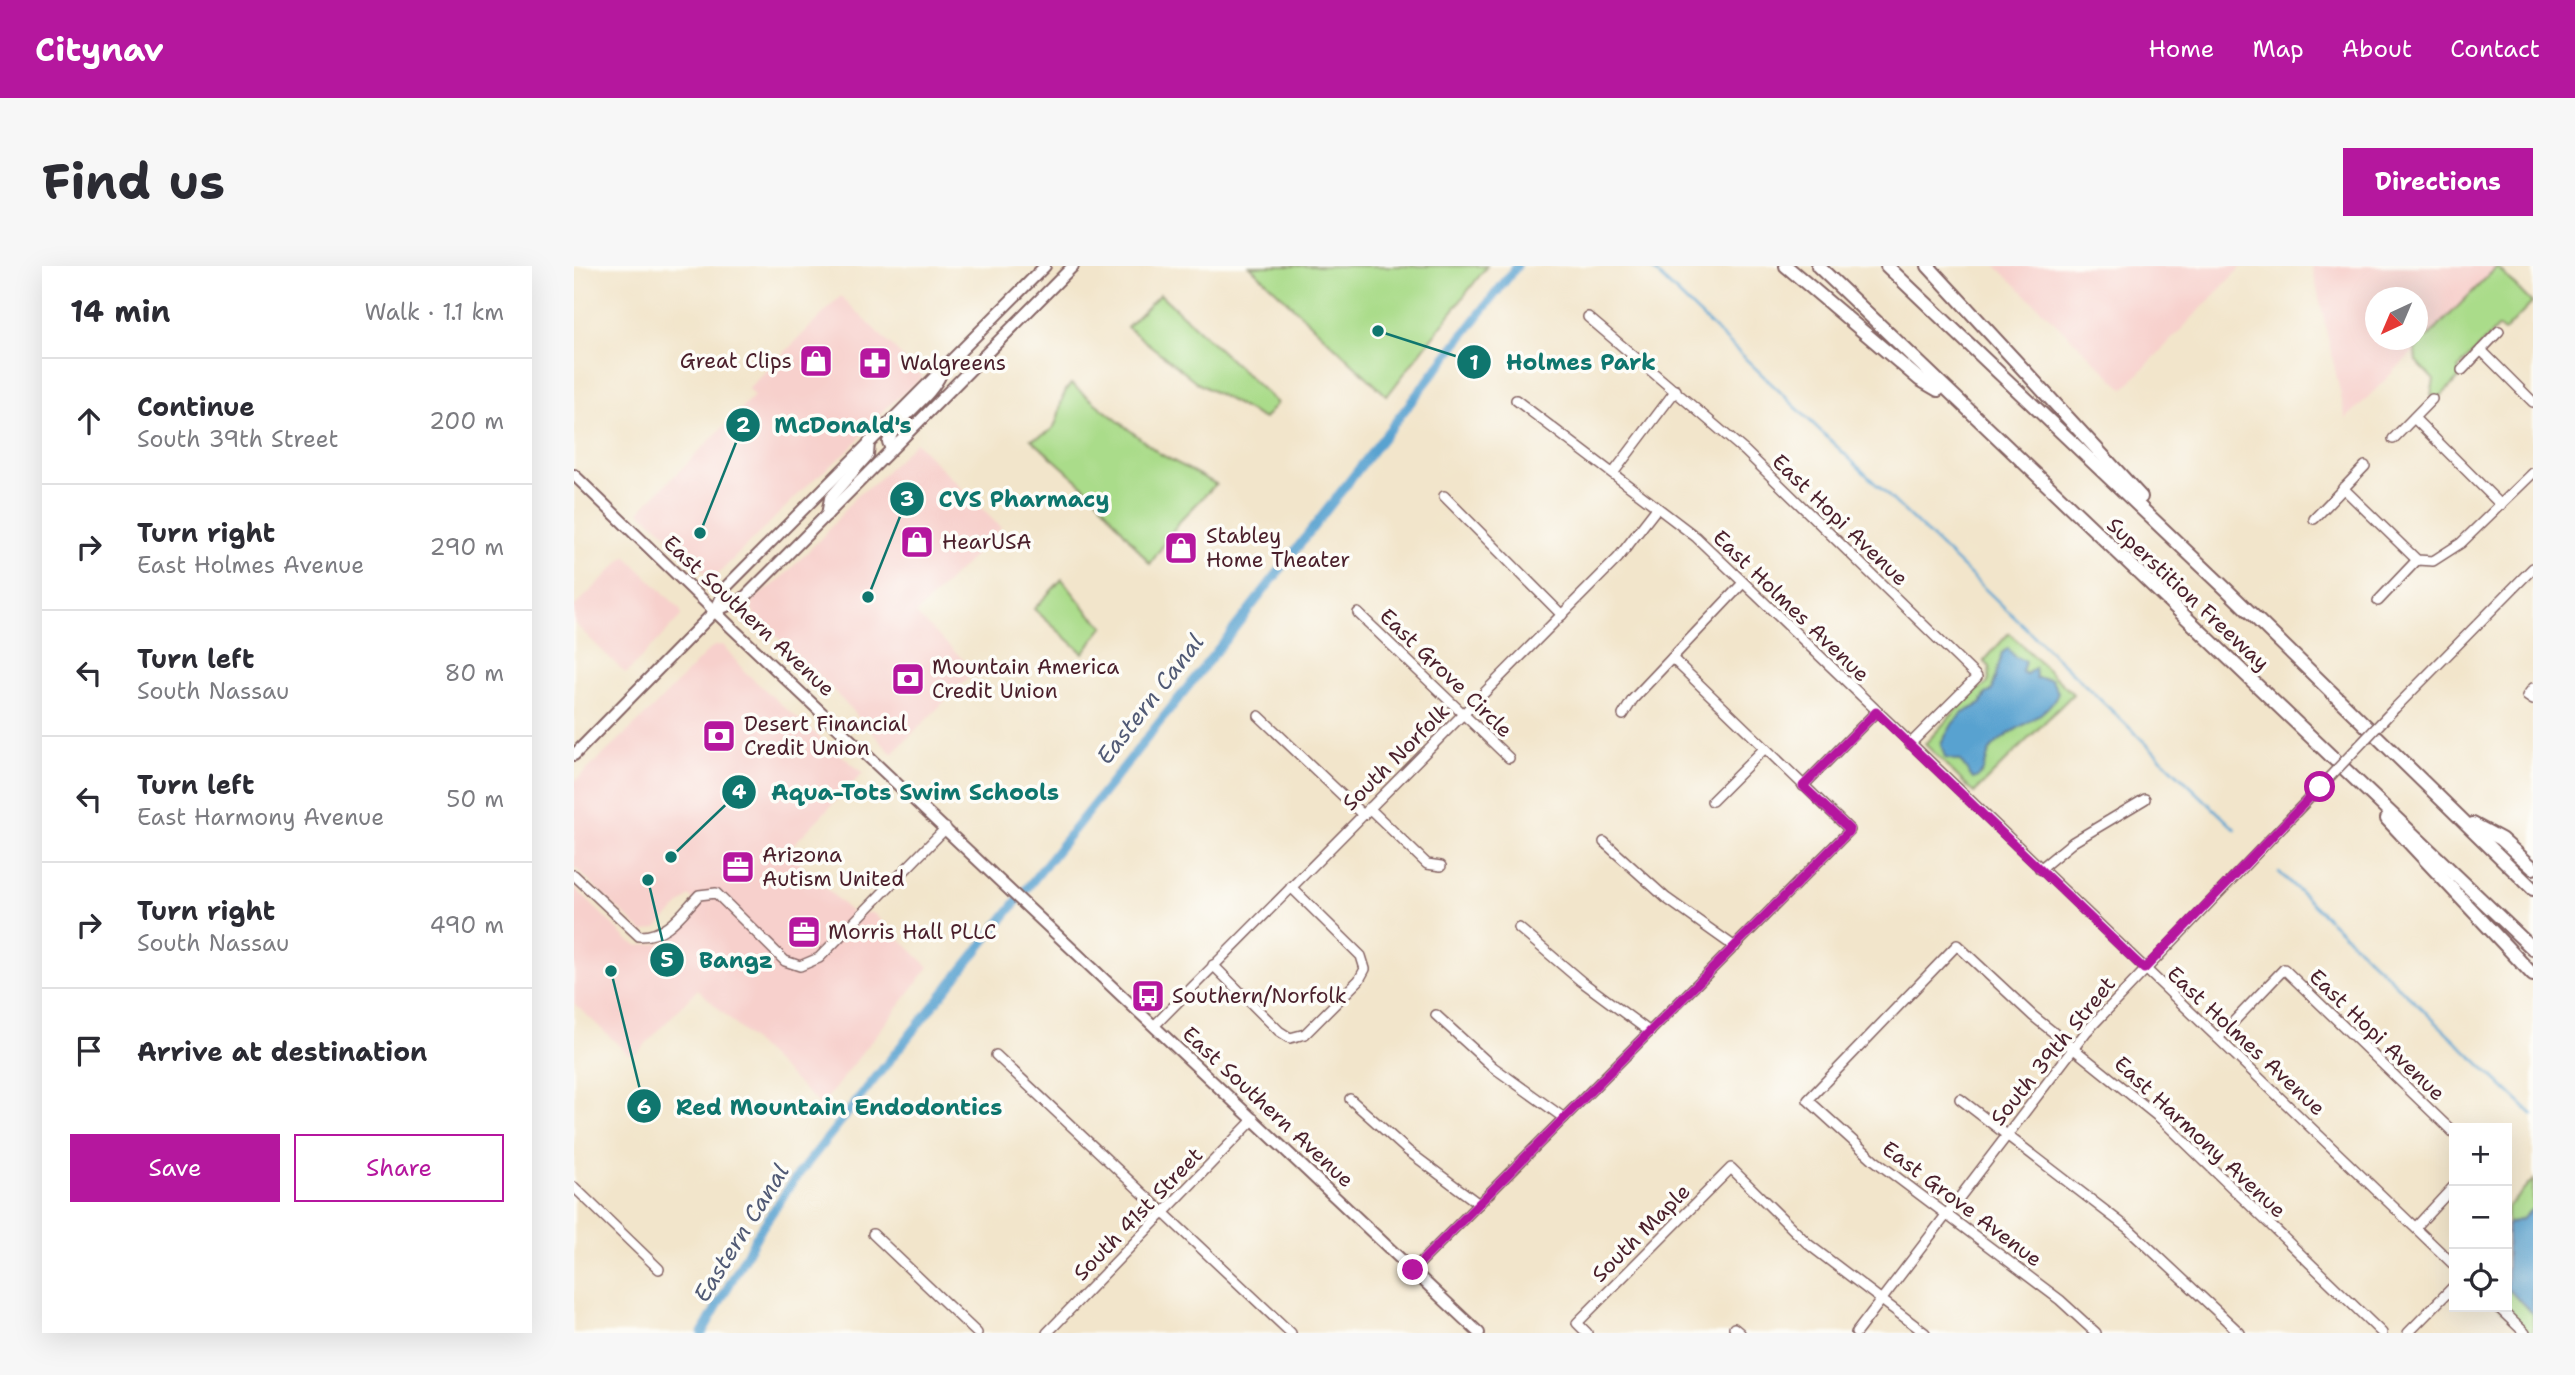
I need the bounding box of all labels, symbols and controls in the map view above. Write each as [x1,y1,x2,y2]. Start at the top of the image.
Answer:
text: Citynav [35,27,164,72]
text: Home [2148,33,2214,65]
text: Map [2252,33,2304,65]
text: About [2342,33,2412,65]
text: Contact [2450,33,2540,65]
button: Directions [2343,148,2533,216]
text: Find us [42,149,225,215]
north arrow [2365,287,2428,350]
text: 14 min [70,291,170,332]
text: Walk · 1.1 km [365,297,504,327]
callout: Holmes Park [1457,340,1670,384]
shop icon: Great Clips [797,342,835,380]
pharmacy icon: Walgreens [856,344,894,382]
place label: Great Clips [680,347,792,375]
text: Holmes Park [1506,347,1656,377]
place label: Walgreens [900,349,1006,377]
text: 1 [1469,349,1479,377]
text: Continue [137,389,255,424]
icon: ahead [70,402,108,440]
callout: McDonald's [726,403,926,447]
text: 200 m [429,406,504,436]
text: McDonald's [774,410,912,440]
text: 2 [736,411,751,439]
text: South 39th Street [137,424,339,454]
street label: East Hopi Avenue [1766,448,1914,592]
callout: CVS Pharmacy [890,477,1123,521]
text: CVS Pharmacy [939,484,1109,514]
text: 3 [900,485,914,513]
street label: Superstition Freeway [2101,511,2275,677]
text: Turn right [137,515,275,550]
place label: Stabley Home Theater [1206,522,1350,574]
shop icon: HearUSA [898,523,936,561]
street label: East Holmes Avenue [1707,524,1875,688]
icon: right [70,528,108,566]
place label: HearUSA [942,528,1032,556]
street label: East Southern Avenue [657,529,841,703]
shop icon: Stabley Home Theater [1162,529,1200,567]
text: 290 m [430,532,504,562]
text: East Holmes Avenue [137,550,364,580]
street label: East Grove Circle [1373,602,1519,744]
water label: Eastern Canal [1090,628,1210,770]
text: Turn left [137,641,254,676]
place label: Mountain America Credit Union [932,653,1119,705]
icon: left [70,654,108,692]
text: 80 m [445,658,504,688]
bank icon: Mountain America Credit Union [889,660,927,698]
text: South Nassau [137,676,289,706]
street label: South Norfolk [1336,697,1456,817]
place label: Desert Financial Credit Union [744,710,908,762]
bank icon: Desert Financial Credit Union [700,717,738,755]
text: Turn left [137,767,254,802]
callout: Aqua-Tots Swim Schools [722,770,1073,814]
route start [2304,771,2335,802]
text: Aqua-Tots Swim Schools [771,777,1059,807]
text: 4 [732,778,747,806]
icon: left [70,780,108,818]
text: 50 m [446,784,504,814]
text: East Harmony Avenue [137,802,384,832]
place label: Arizona Autism United [762,841,905,893]
office icon: Arizona Autism United [719,848,757,886]
text: Turn right [137,893,275,928]
icon: right [70,906,108,944]
text: 490 m [429,910,504,940]
office icon: Morris Hall PLLC [785,913,823,951]
place label: Morris Hall PLLC [828,918,997,946]
text: South Nassau [137,928,289,958]
callout: Bangz [650,938,787,982]
text: Bangz [699,945,773,975]
text: 5 [660,946,674,974]
street label: East Holmes Avenue [2161,960,2331,1122]
street label: East Hopi Avenue [2303,963,2451,1107]
street label: South 39th Street [1984,971,2122,1131]
bus stop icon: Southern/Norfolk [1129,977,1167,1015]
place label: Southern/Norfolk [1172,982,1347,1010]
street label: East Southern Avenue [1176,1020,1360,1194]
icon: arrive [70,1032,108,1070]
text: Arrive at destination [137,1034,427,1069]
street label: East Harmony Avenue [2108,1050,2292,1224]
callout: Red Mountain Endodontics [626,1084,1016,1128]
text: Red Mountain Endodontics [676,1092,1002,1122]
text: 6 [637,1093,651,1121]
map controls [2449,1123,2512,1312]
button: + [2449,1123,2512,1186]
button: Save [70,1134,280,1202]
button: Share [294,1134,504,1202]
street label: East Grove Avenue [1876,1135,2048,1273]
street label: South 41st Street [1067,1141,1209,1287]
water label: Eastern Canal [687,1158,795,1308]
street label: South Maple [1586,1178,1696,1288]
button: − [2449,1186,2512,1249]
button: locate [2449,1249,2512,1312]
route end [1397,1254,1428,1285]

